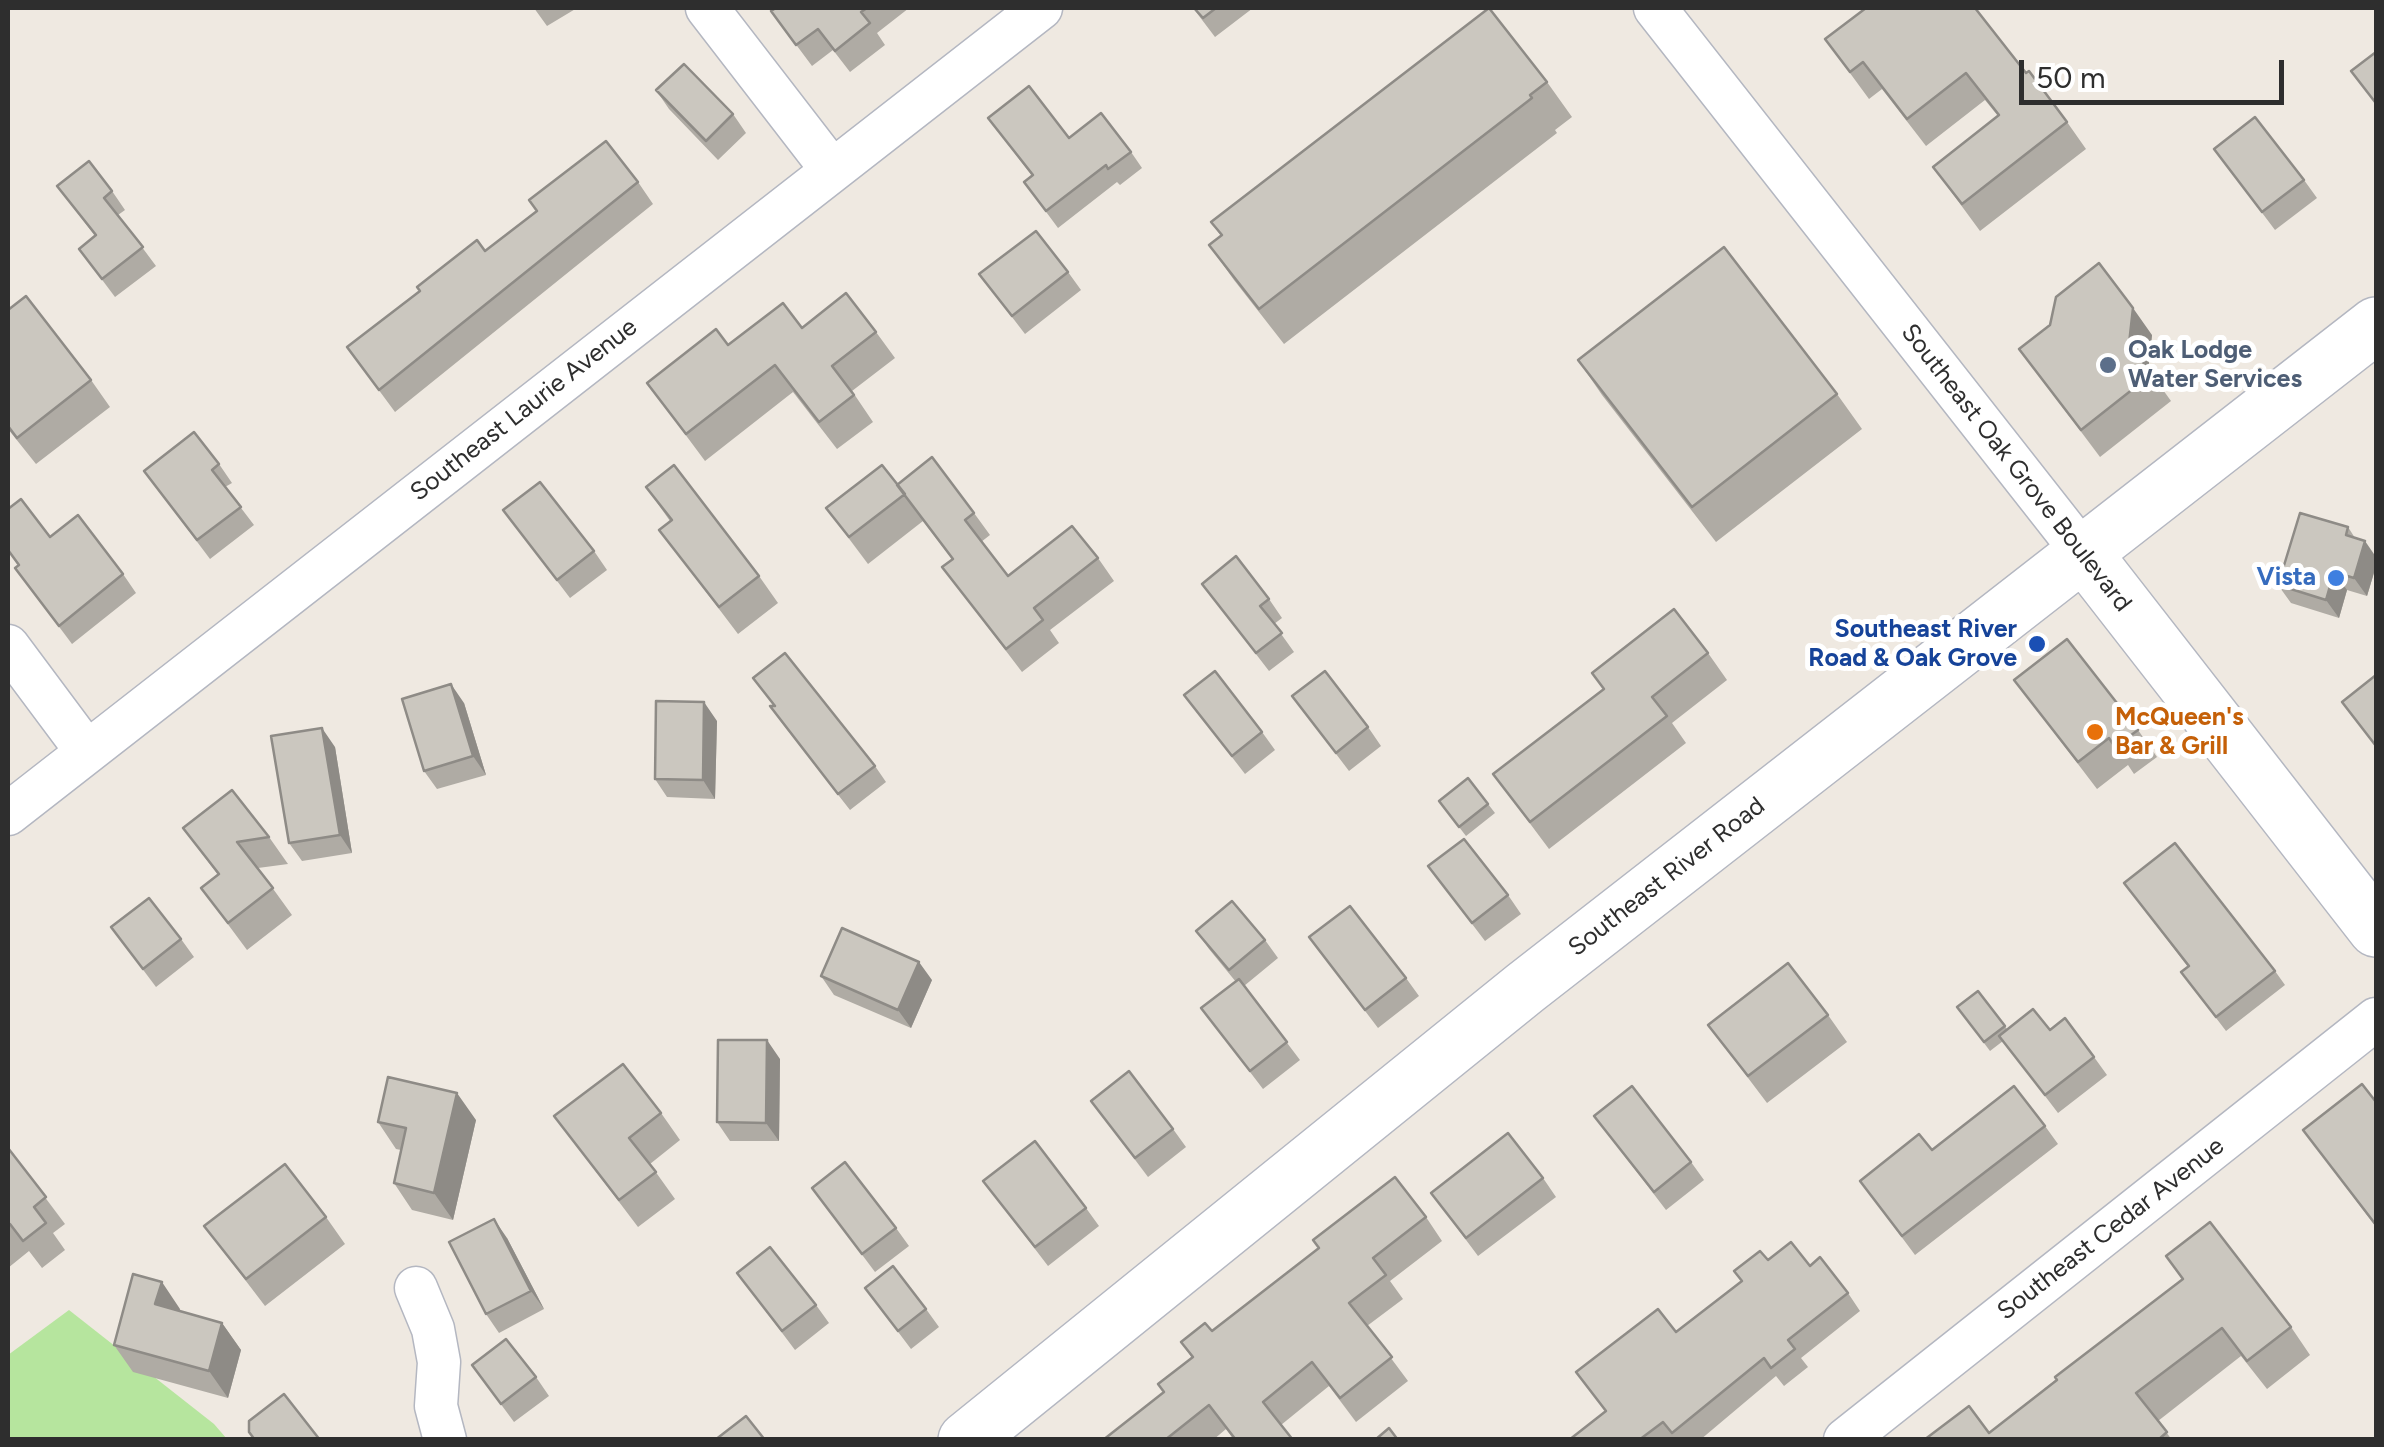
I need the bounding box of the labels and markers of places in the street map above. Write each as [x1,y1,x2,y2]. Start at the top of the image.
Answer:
place label: Oak Lodge Water Services [2128,336,2302,395]
marker: Oak Lodge Water Services [2097,354,2119,376]
place label: Vista [2257,563,2316,593]
marker: Vista [2325,567,2347,589]
place label: Southeast River Road & Oak Grove [1808,615,2017,674]
marker: Southeast River Road & Oak Grove [2026,633,2048,655]
place label: McQueen's Bar & Grill [2115,703,2244,762]
marker: McQueen's Bar & Grill [2084,721,2106,743]

